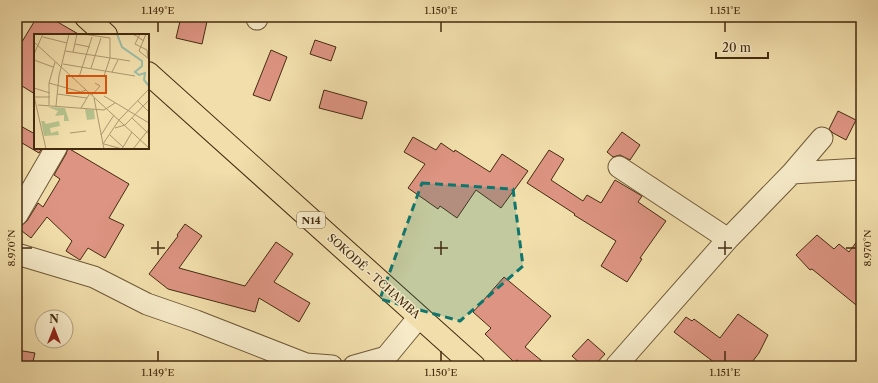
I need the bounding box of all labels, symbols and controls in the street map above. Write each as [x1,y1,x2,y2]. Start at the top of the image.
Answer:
text: 1.149°E [142,4,175,17]
text: 1.150°E [424,4,458,17]
text: 1.151°E [710,4,740,17]
inset map [34,34,149,149]
scale bar [716,34,768,60]
text: 20 m [722,40,751,55]
road number: N14 [297,212,325,228]
text: 8.970°N [5,230,18,267]
street label: SOKODÉ - TCHAMBA [325,230,424,322]
text: 8.970°N [861,230,874,267]
north arrow [34,309,74,349]
text: N [49,312,59,326]
text: 1.149°E [142,366,175,379]
text: 1.150°E [424,366,458,379]
text: 1.151°E [710,366,740,379]

